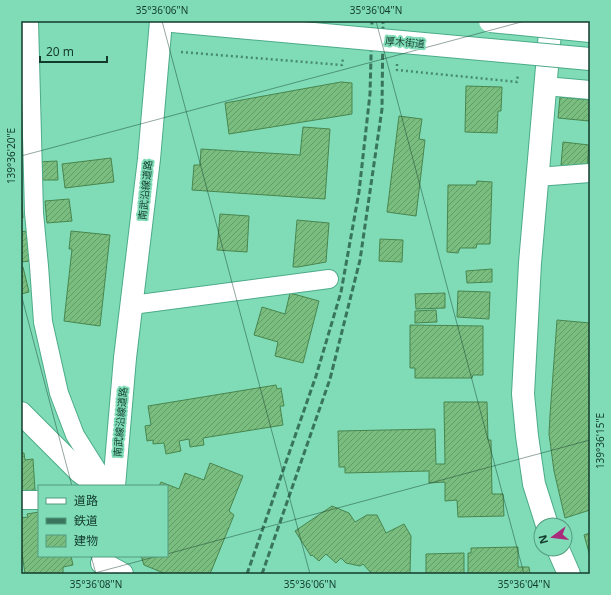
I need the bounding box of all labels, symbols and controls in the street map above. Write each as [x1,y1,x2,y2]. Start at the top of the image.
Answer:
text: 35°36'06"N [136,3,188,17]
text: 35°36'04"N [350,3,402,17]
street label: 厚木街道 [384,33,426,51]
scale bar [40,38,107,64]
text: 20 m [46,43,74,60]
text: 139°36'20"E [4,128,18,184]
street label: 南武沿線道路 [135,159,155,221]
street label: 南武線沿線道路 [110,387,130,457]
text: 139°36'15"E [593,413,607,469]
legend [38,485,168,557]
text: 道路 [74,492,98,509]
text: 鉄道 [74,512,98,529]
north arrow [533,517,573,557]
text: 建物 [74,532,98,549]
text: N [534,533,551,546]
text: 35°36'08"N [70,577,122,591]
text: 35°36'06"N [284,577,336,591]
text: 35°36'04"N [498,577,550,591]

